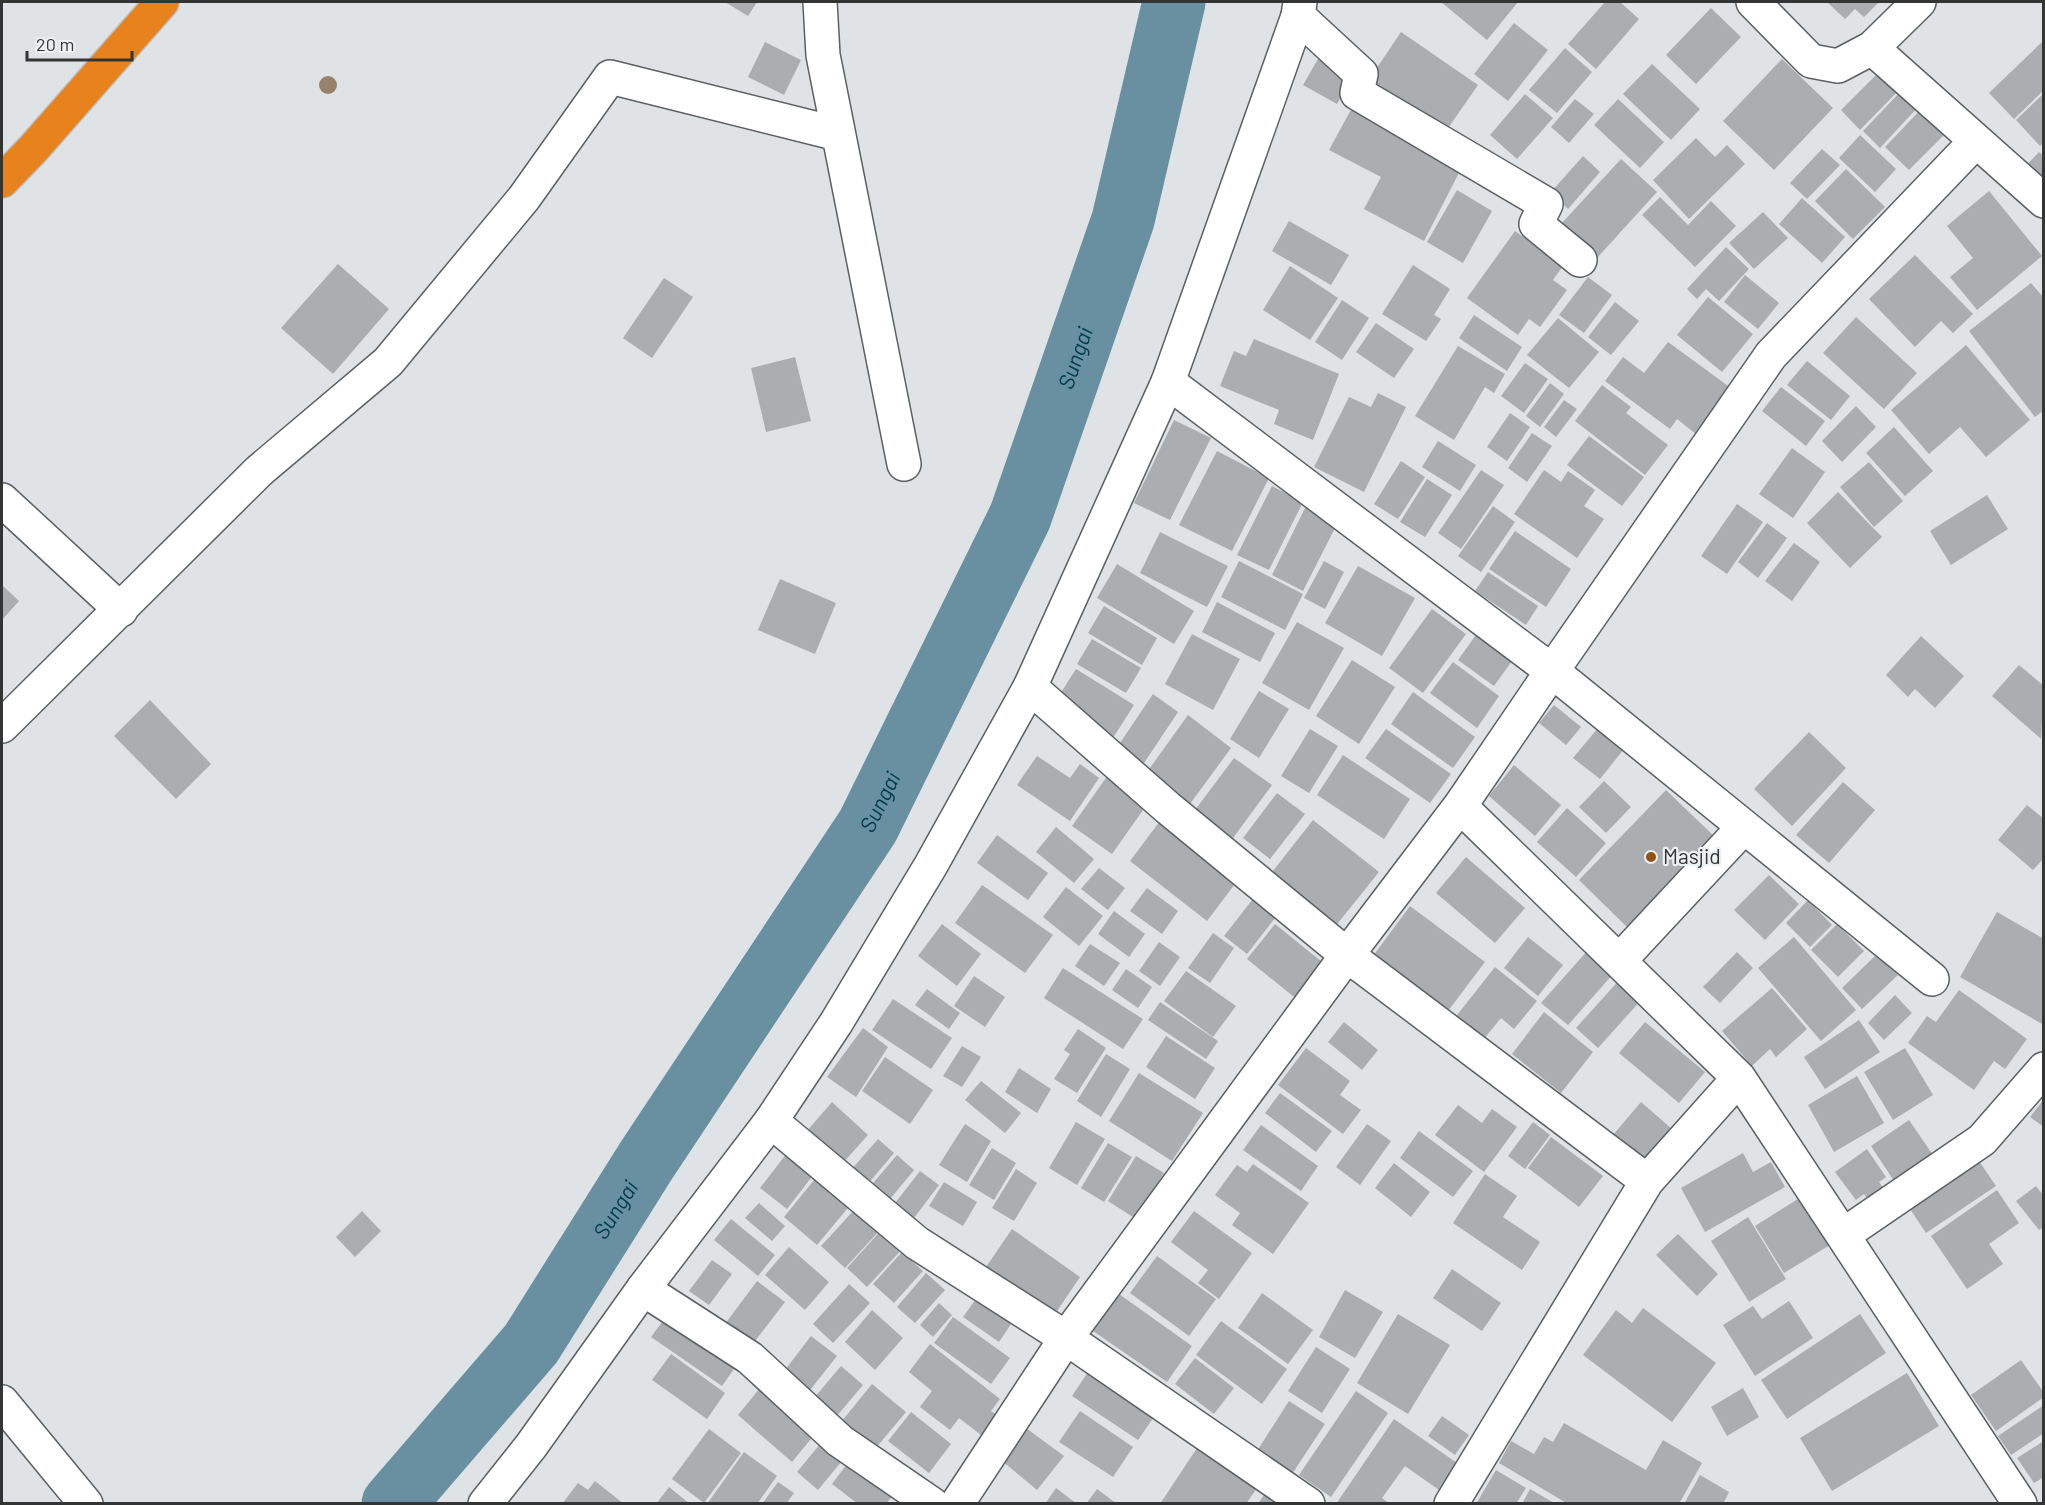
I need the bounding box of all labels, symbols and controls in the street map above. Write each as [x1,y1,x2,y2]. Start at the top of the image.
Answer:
scale bar [27,24,132,62]
text: 20 m [36,33,74,55]
water label: Sungai [1051,323,1097,392]
water label: Sungai [853,767,905,836]
place label: Masjid [1663,843,1721,868]
marker: Masjid [1644,850,1658,864]
water label: Sungai [587,1175,643,1243]

